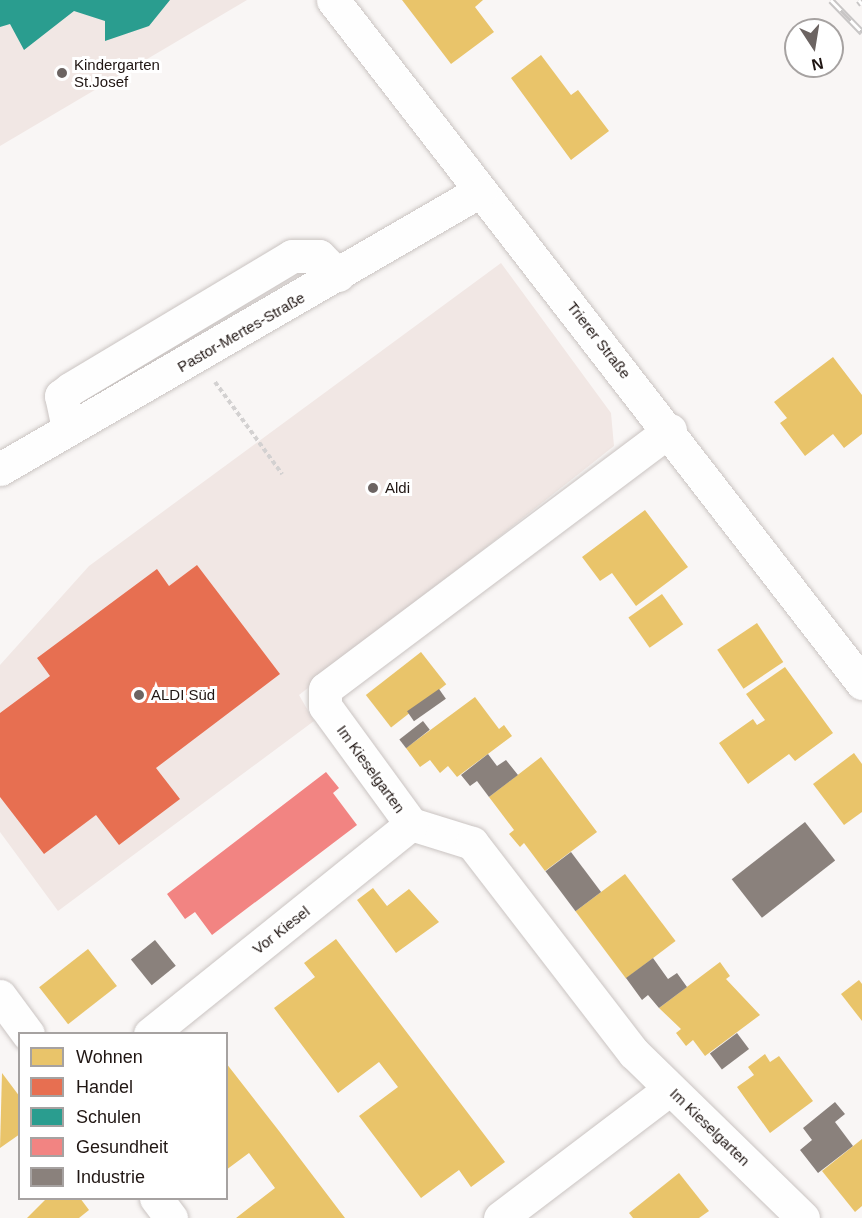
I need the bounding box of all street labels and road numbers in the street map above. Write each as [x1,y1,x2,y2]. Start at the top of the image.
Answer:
street label: Pastor-Mertes-Straße [174,288,308,376]
street label: Trierer Straße [563,298,635,382]
street label: Im Kieselgarten [333,722,409,816]
street label: Vor Kiesel [249,902,313,958]
street label: Im Kieselgarten [666,1084,754,1170]

